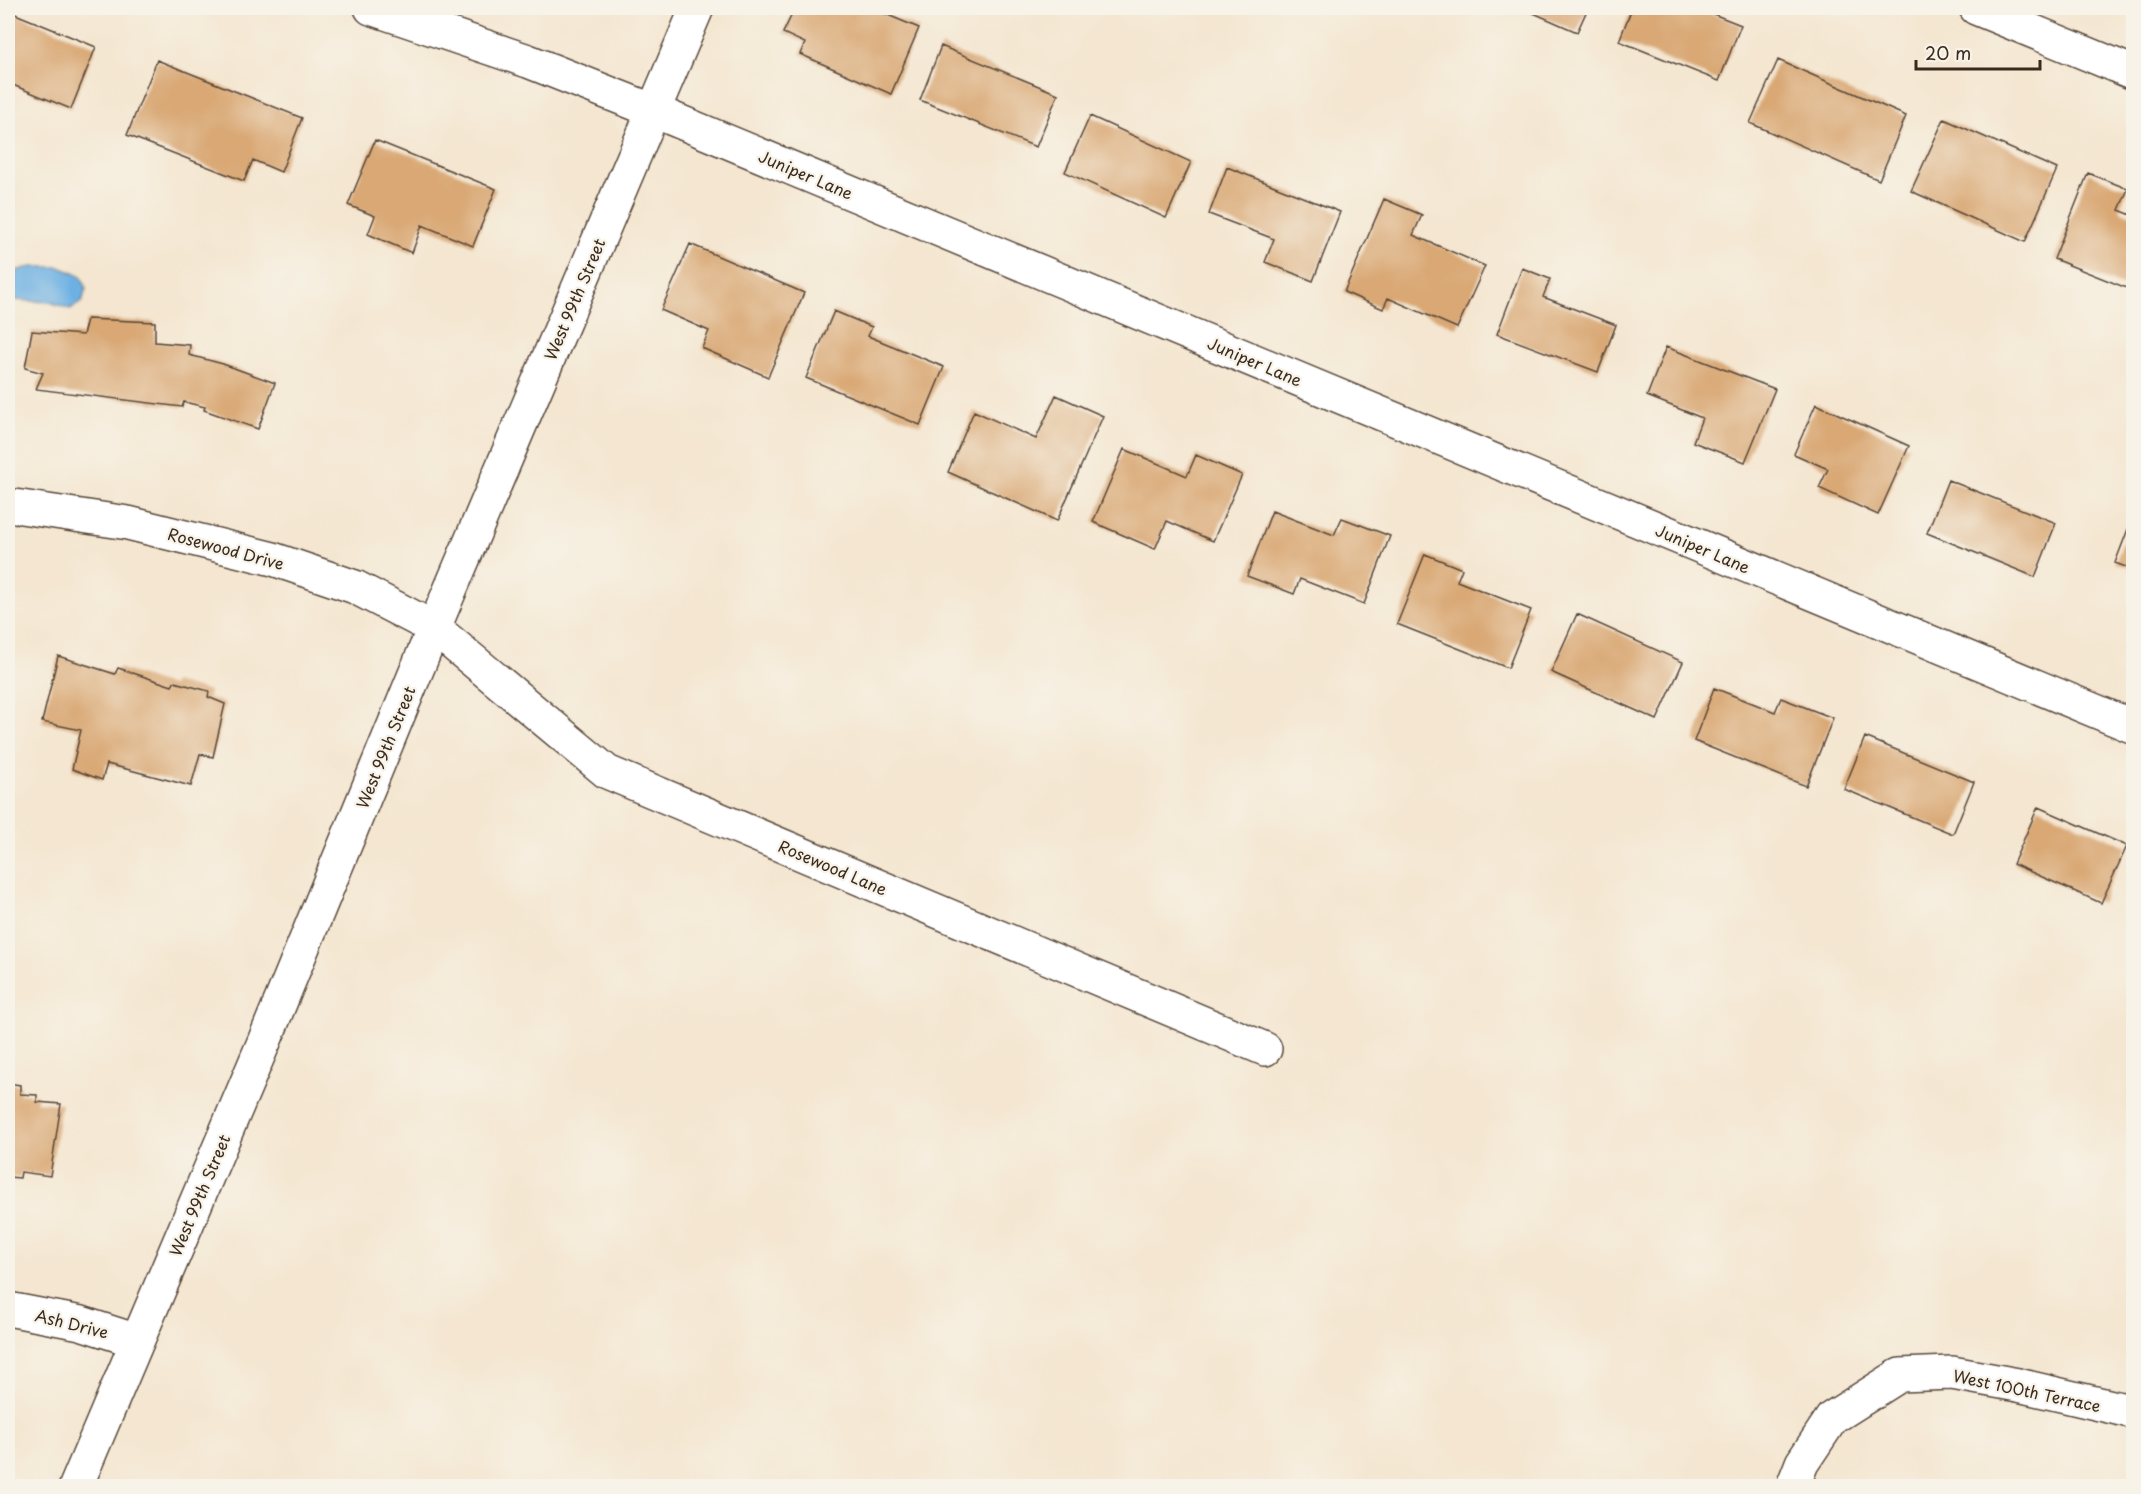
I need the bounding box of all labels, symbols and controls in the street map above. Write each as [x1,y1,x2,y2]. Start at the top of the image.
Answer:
scale bar [1916,33,2040,71]
text: 20 m [1925,39,1971,66]
street label: Juniper Lane [755,143,857,205]
street label: West 99th Street [538,234,611,364]
street label: Juniper Lane [1204,330,1306,392]
street label: Juniper Lane [1652,517,1754,579]
street label: Rosewood Drive [165,521,287,575]
street label: West 99th Street [349,682,421,812]
street label: Rosewood Lane [775,833,891,901]
street label: West 99th Street [163,1130,236,1260]
street label: Ash Drive [33,1302,111,1344]
street label: West 100th Terrace [1951,1363,2103,1417]

